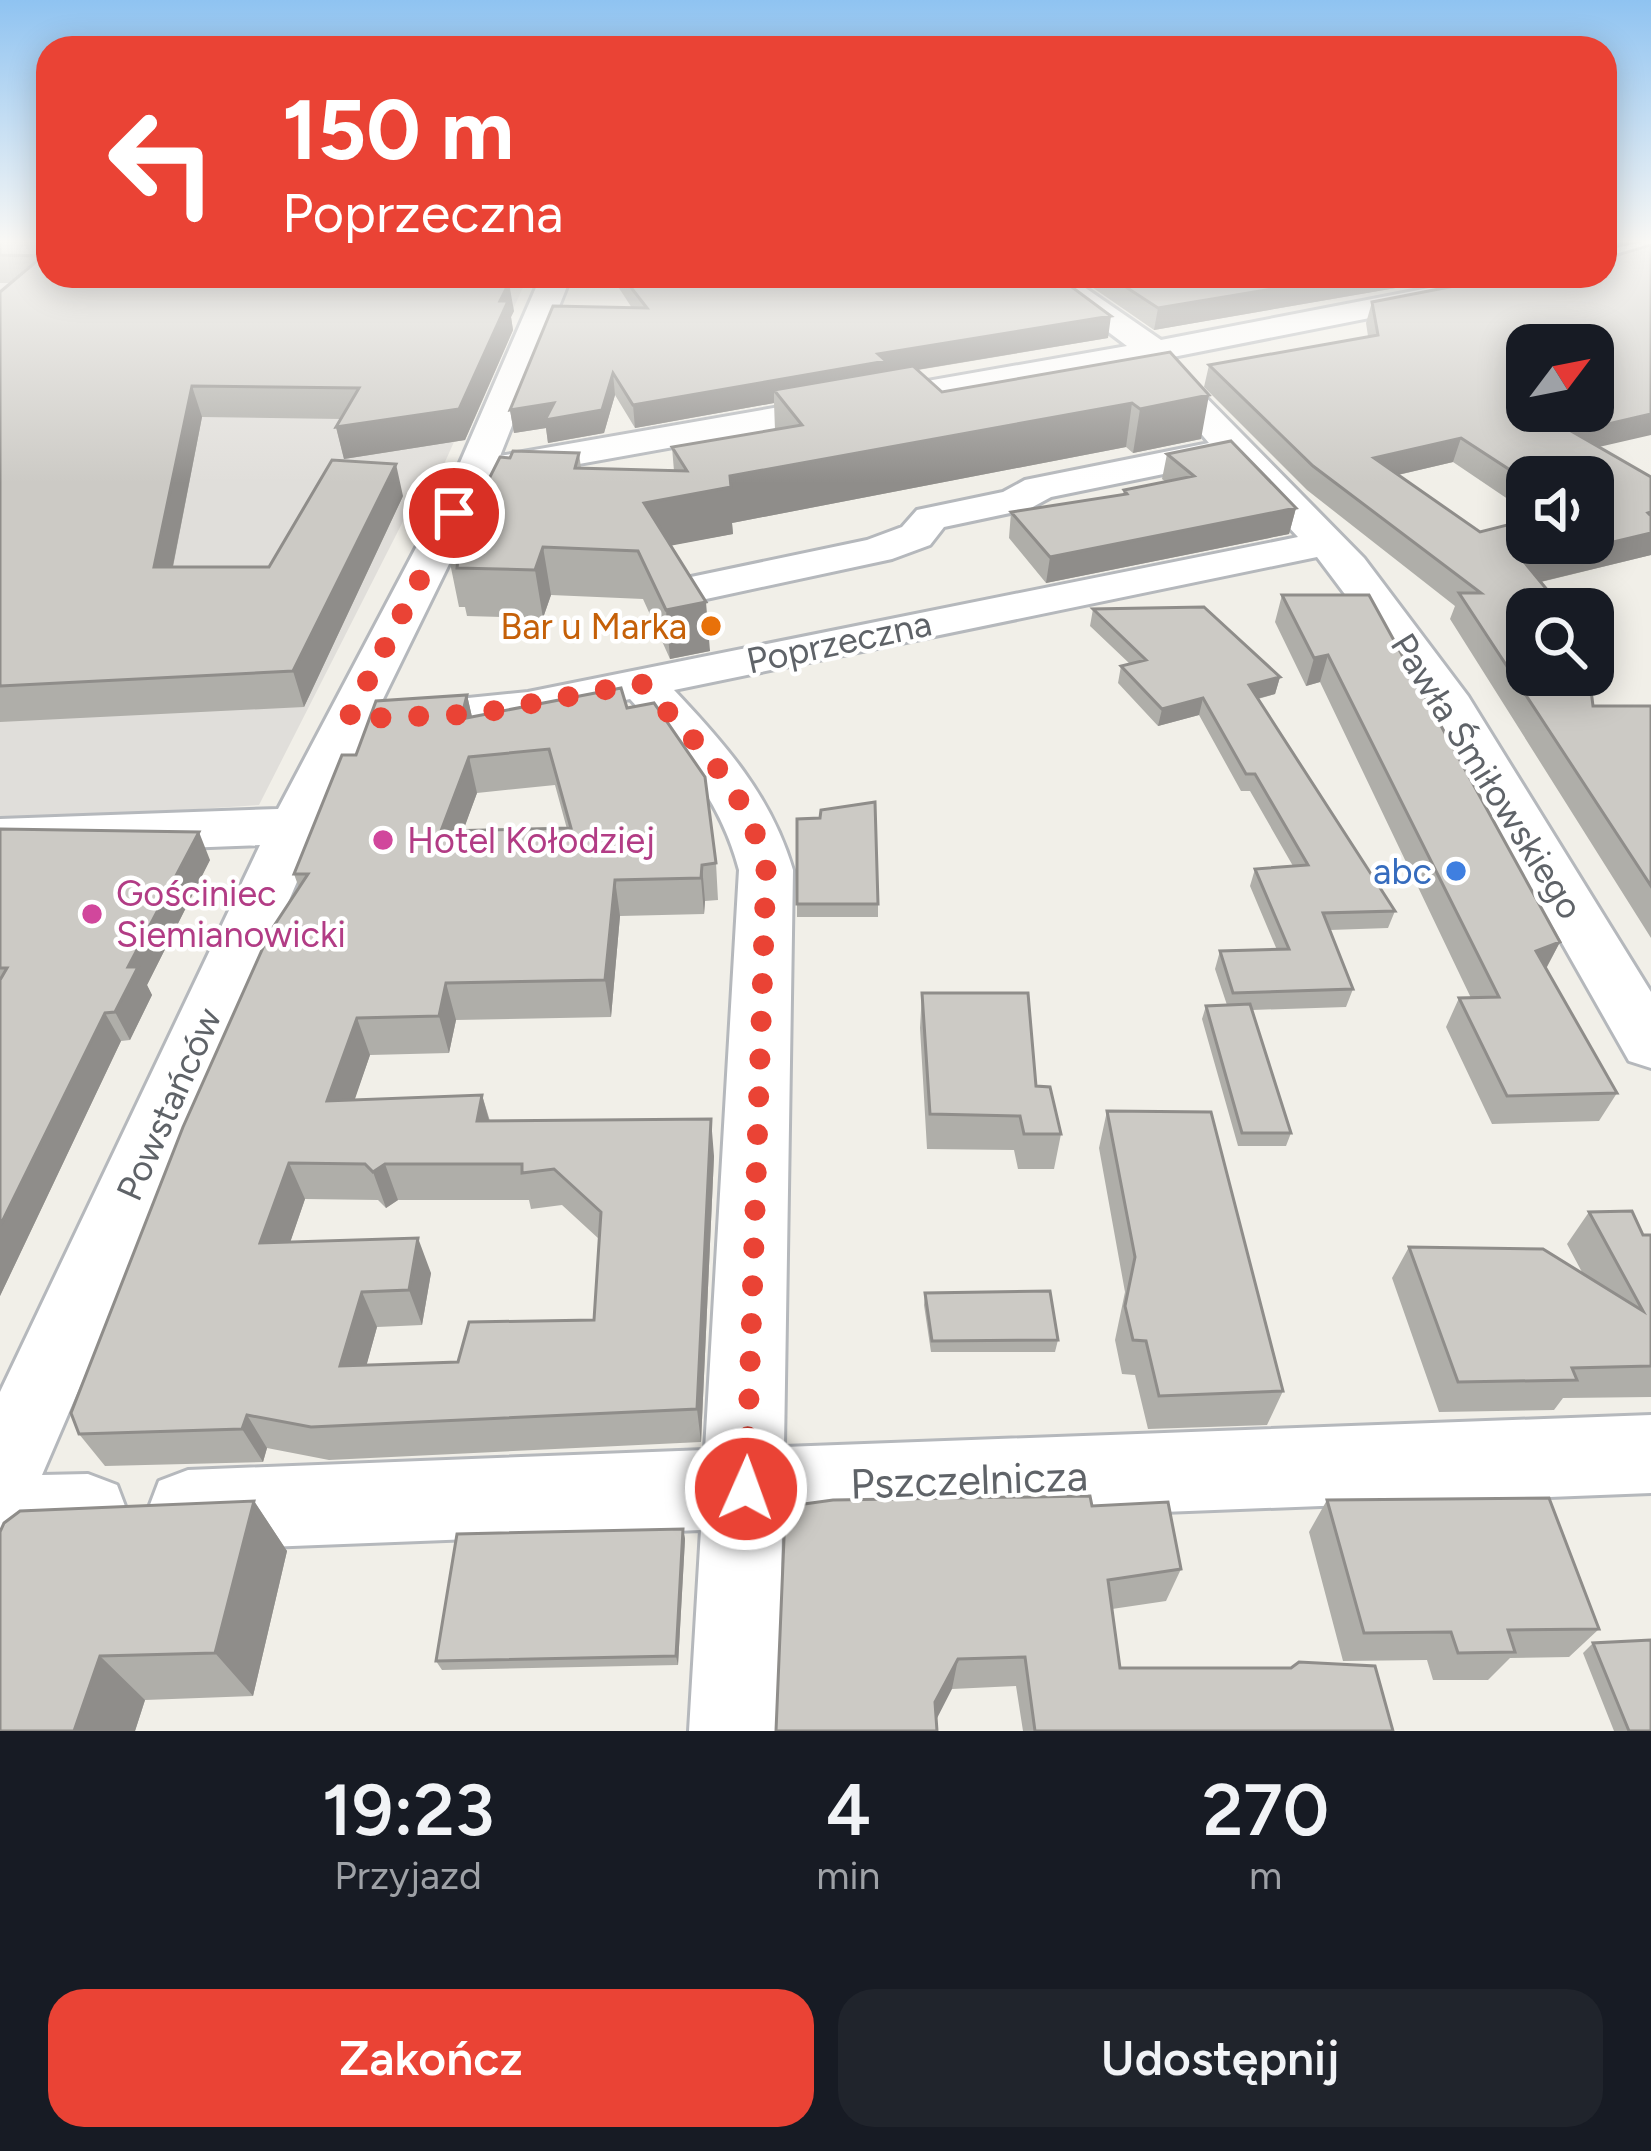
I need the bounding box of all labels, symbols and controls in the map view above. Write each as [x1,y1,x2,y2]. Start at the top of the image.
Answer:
text: 150 m [282,79,514,180]
icon: left [84,84,240,240]
text: Poprzeczna [282,181,564,246]
north arrow [1506,324,1614,432]
map controls [1506,324,1614,696]
button: sound [1506,456,1614,564]
pin [403,462,505,564]
icon: arrive [421,480,487,546]
button: search [1506,588,1614,696]
street label: Poprzeczna [743,601,935,683]
place label: Bar u Marka [500,605,687,648]
marker: Bar u Marka [698,613,724,639]
street label: Pawła Śmiłowskiego [1382,625,1592,927]
place label: Hotel Kołodziej [407,819,655,862]
marker: Hotel Kołodziej [370,827,396,853]
place label: abc [1373,850,1432,893]
marker: abc [1443,858,1469,884]
place label: Gościniec Siemianowicki [116,872,346,956]
marker: Gościniec Siemianowicki [79,901,105,927]
street label: Powstańców [107,1001,231,1207]
position arrow [683,1426,809,1552]
street label: Pszczelnicza [849,1450,1089,1510]
text: 19:23 [322,1767,494,1853]
text: 4 [826,1767,871,1853]
text: 270 [1202,1767,1329,1853]
text: Przyjazd [334,1852,482,1899]
text: min [816,1852,880,1899]
text: m [1249,1852,1282,1899]
button: Zakończ [48,1989,814,2127]
button: Udostępnij [838,1989,1603,2127]

